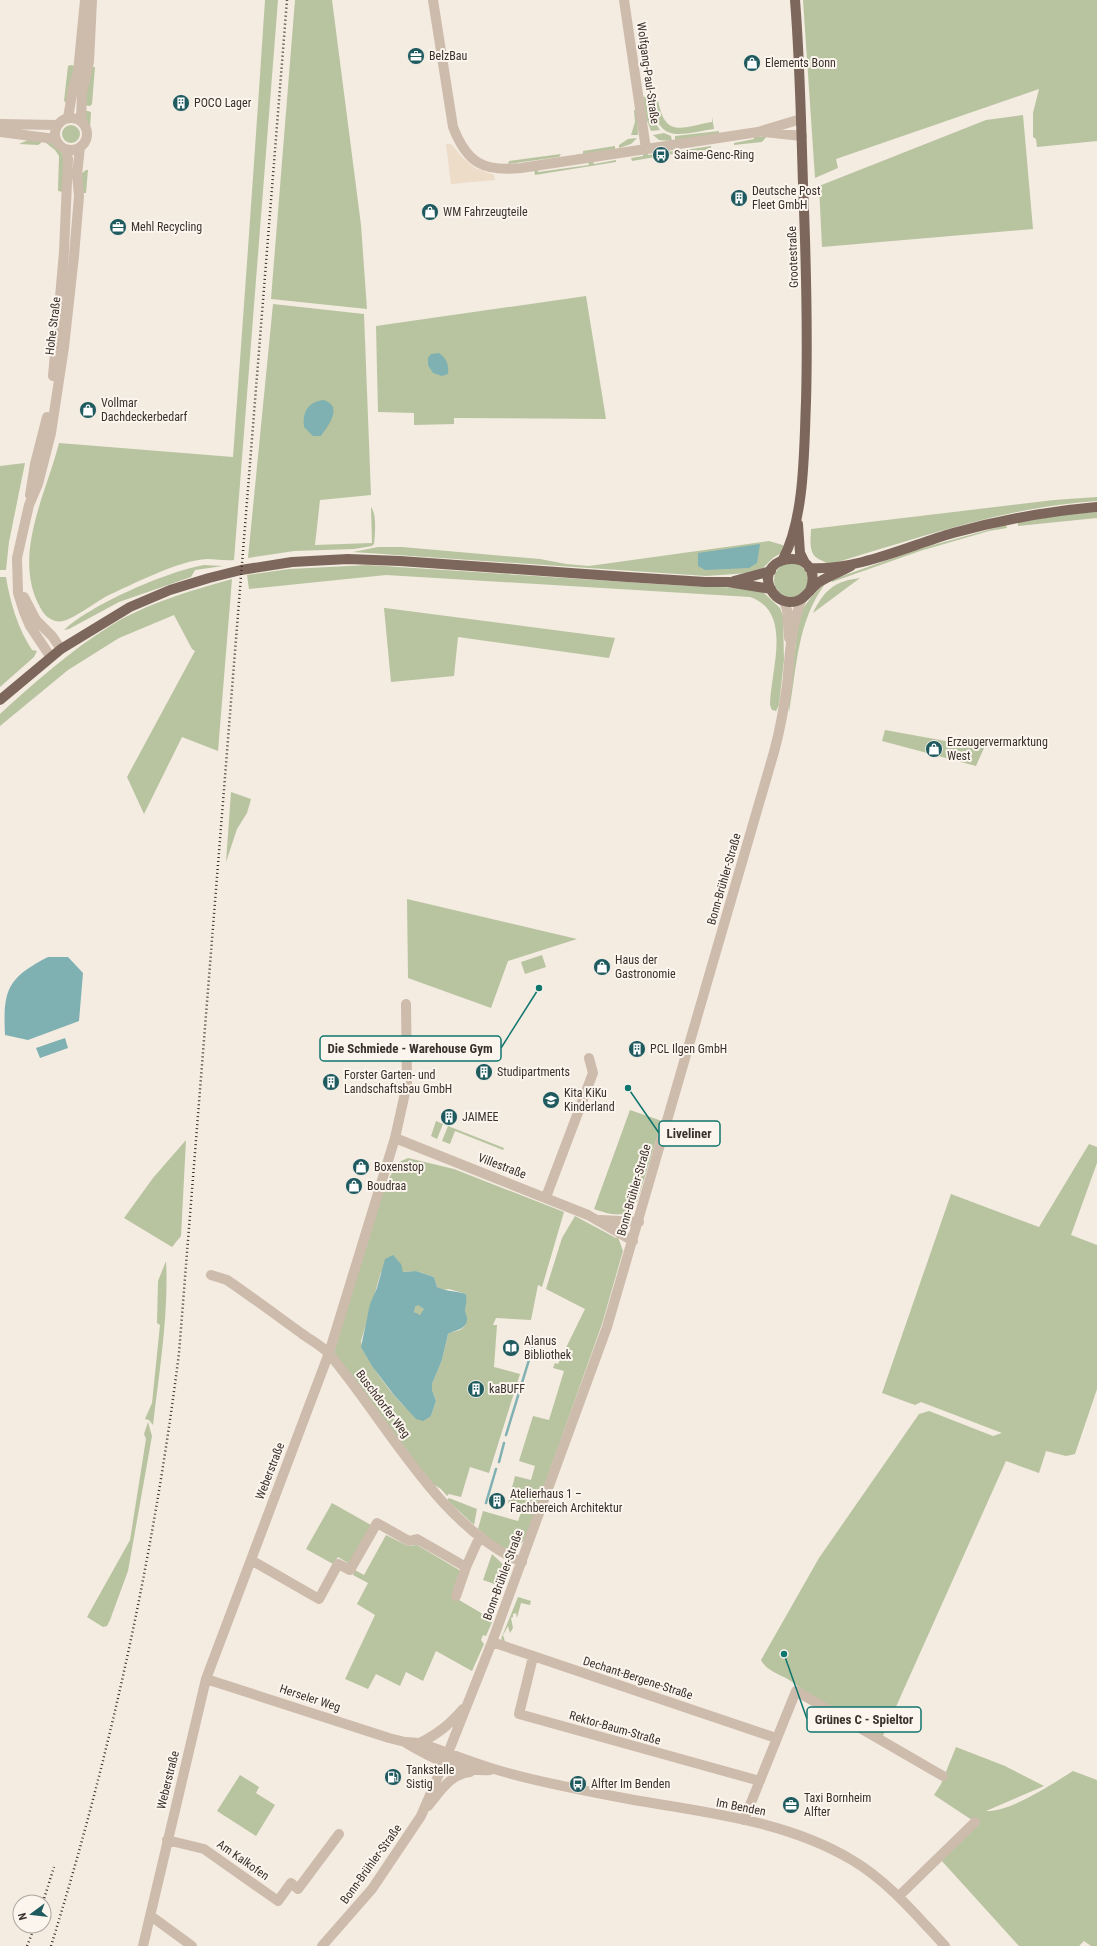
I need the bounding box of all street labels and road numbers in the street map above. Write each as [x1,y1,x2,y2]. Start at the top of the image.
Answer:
street label: Wolfgang-Paul-Straße [634,21,662,125]
street label: Grootestraße [785,225,801,288]
street label: Hohe Straße [42,296,64,356]
street label: Bonn-Brühler-Straße [704,831,744,927]
street label: Bonn-Brühler-Straße [614,1142,654,1238]
street label: Villestraße [476,1150,529,1182]
street label: Buschdorfer Weg [353,1367,413,1441]
street label: Weberstraße [253,1440,287,1501]
street label: Bonn-Brühler-Straße [480,1528,526,1622]
street label: Dechant-Bergene-Straße [581,1654,695,1702]
street label: Herseler Weg [278,1682,342,1714]
street label: Rektor-Baum-Straße [568,1708,663,1748]
street label: Weberstraße [154,1749,182,1811]
street label: Im Benden [715,1795,767,1819]
street label: Bonn-Brühler-Straße [337,1821,405,1906]
street label: Am Kalkofen [214,1837,272,1883]

